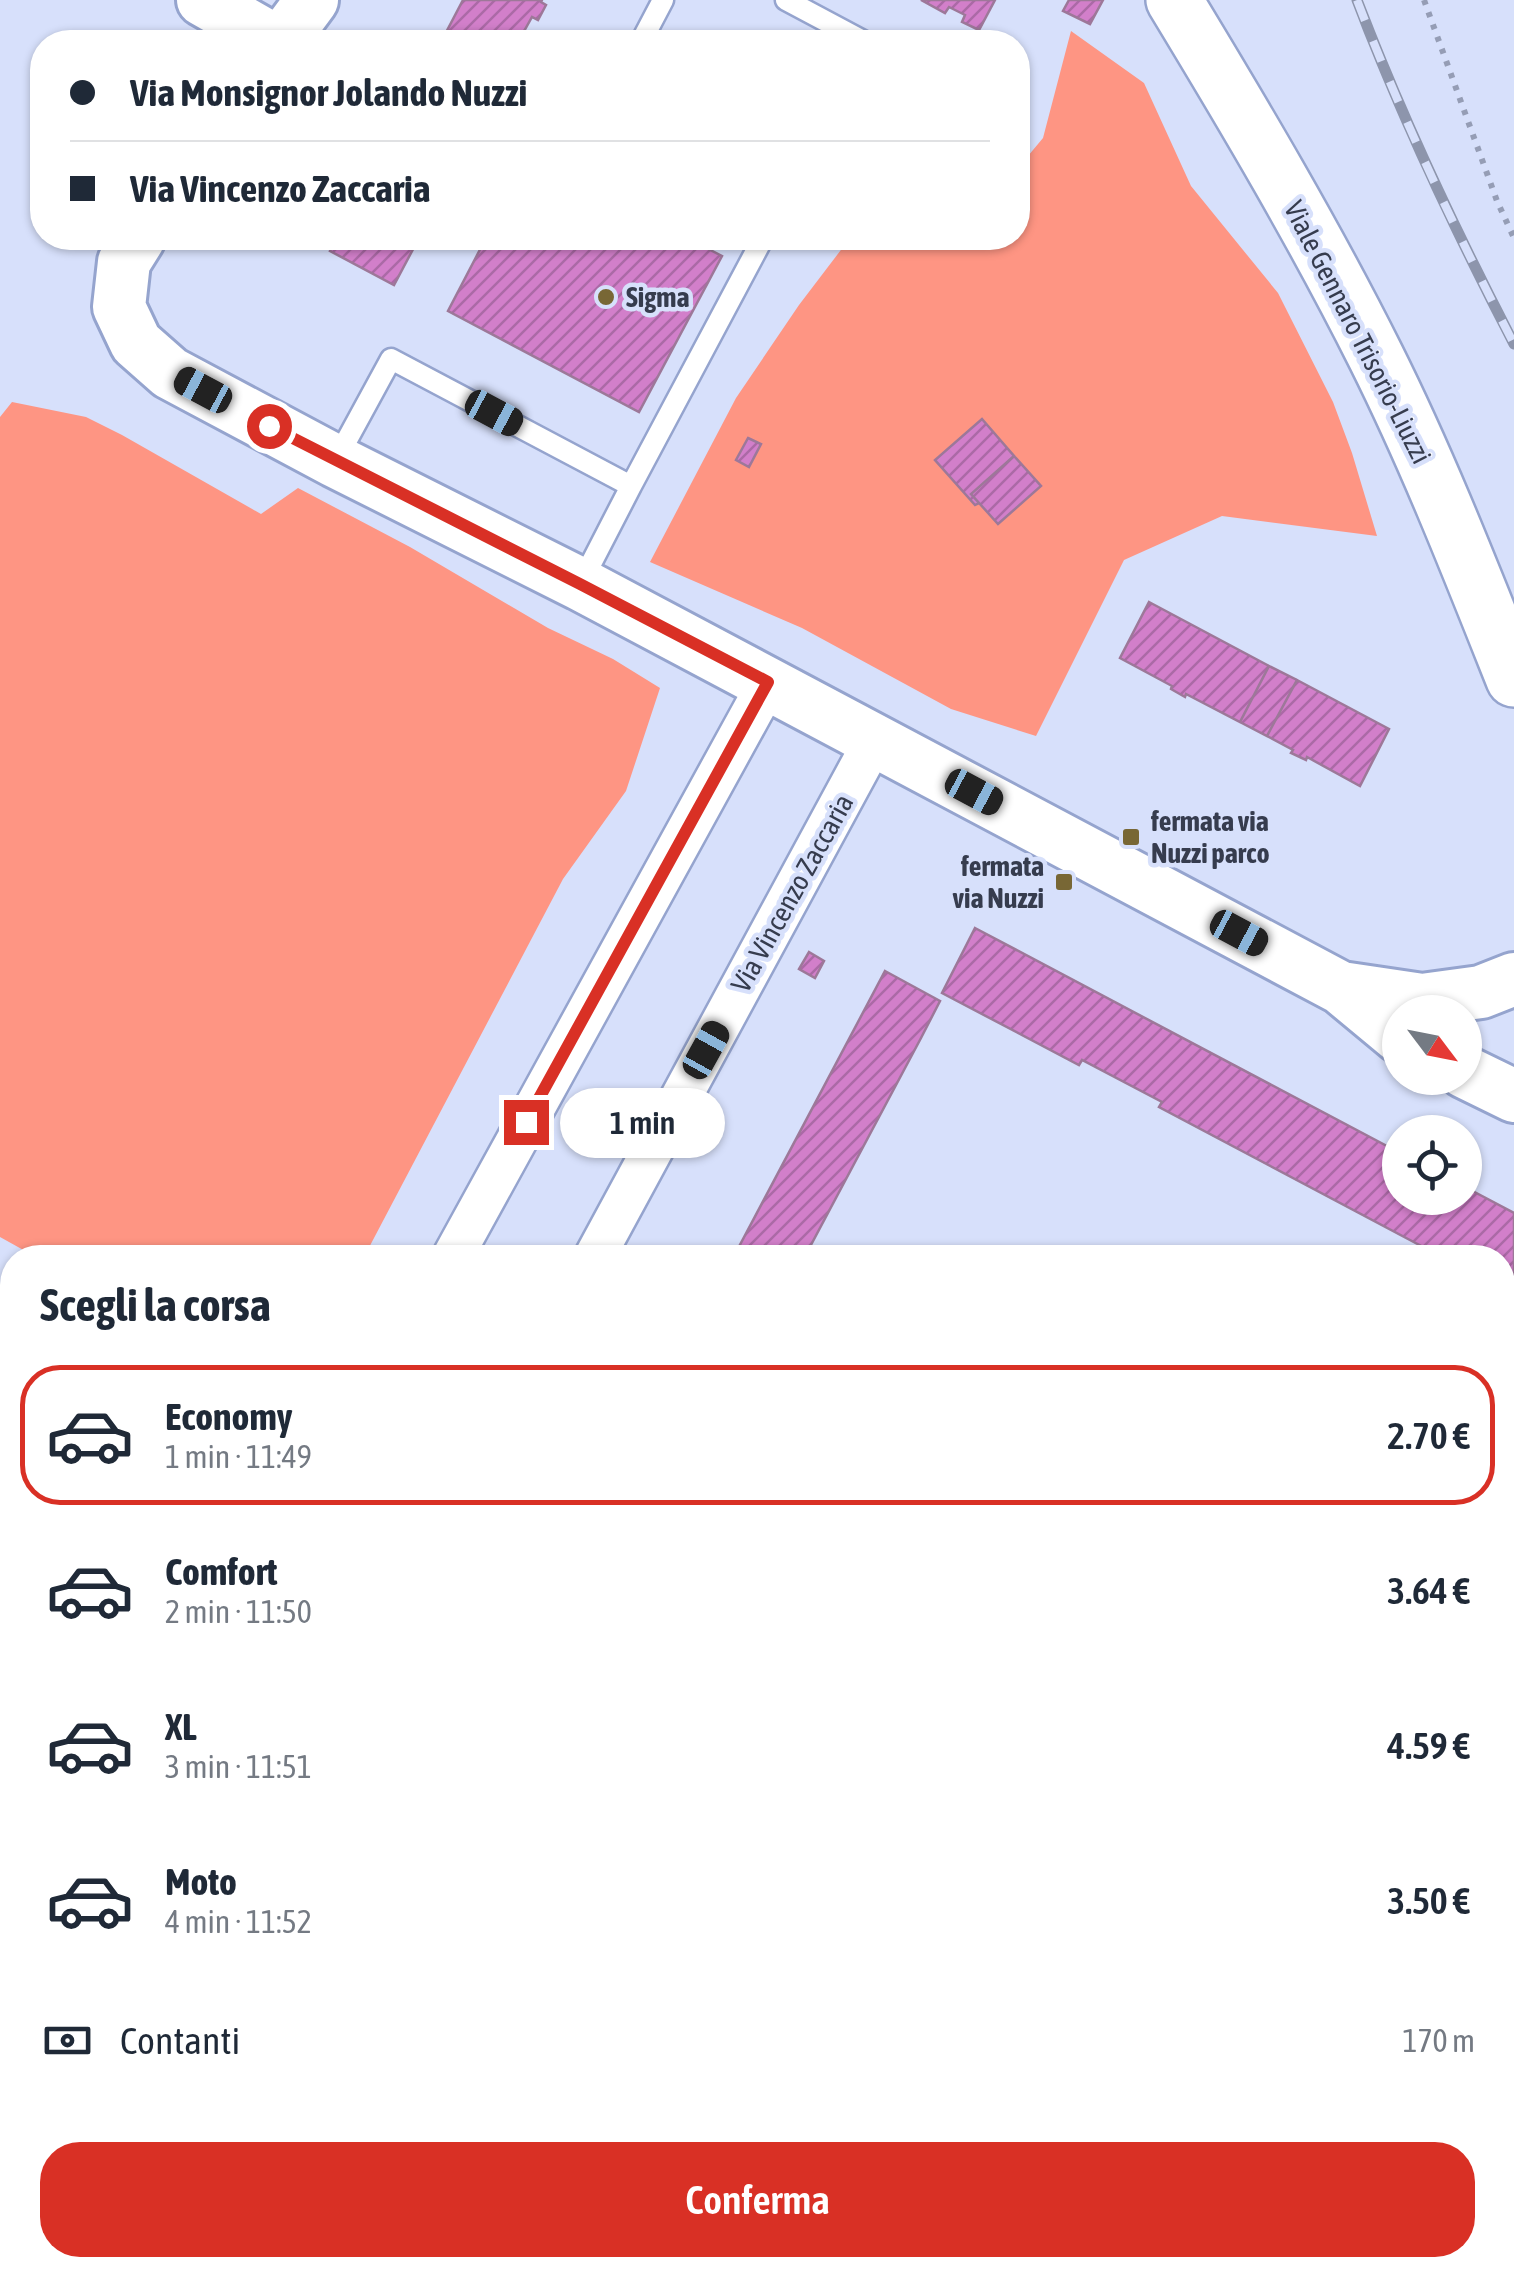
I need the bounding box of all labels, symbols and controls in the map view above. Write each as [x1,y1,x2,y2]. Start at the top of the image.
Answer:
text: Via Monsignor Jolando Nuzzi [130,71,527,114]
text: Via Vincenzo Zaccaria [130,167,430,210]
street label: Viale Gennaro Trisorio-Liuzzi [1278,195,1438,469]
place label: Sigma [626,281,689,313]
marker: Sigma [595,286,617,308]
car [169,363,237,417]
car [460,386,528,440]
route start [247,404,292,449]
car [940,765,1008,819]
street label: Via Vincenzo Zaccaria [724,788,860,998]
place label: fermata via Nuzzi parco [1150,805,1270,869]
marker: fermata via Nuzzi parco [1120,826,1142,848]
place label: fermata via Nuzzi [953,850,1044,914]
marker: fermata via Nuzzi [1053,871,1075,893]
car [1205,906,1273,960]
north arrow [1382,995,1482,1095]
map controls [1382,995,1482,1215]
car [678,1016,734,1084]
callout: 1 min [561,1087,726,1157]
route end [504,1100,549,1145]
text: 1 min [610,1104,675,1141]
button: locate [1382,1115,1482,1215]
text: Scegli la corsa [40,1279,271,1331]
icon: car [45,1390,135,1480]
text: Economy [165,1395,292,1438]
text: 2.70 € [1387,1414,1470,1457]
text: 1 min · 11:49 [165,1438,312,1475]
icon: car [45,1545,135,1635]
text: Comfort [165,1550,277,1593]
text: 3.64 € [1387,1569,1470,1612]
text: 2 min · 11:50 [165,1593,312,1630]
icon: car [45,1700,135,1790]
text: XL [165,1705,197,1748]
text: 4.59 € [1387,1724,1470,1767]
text: 3 min · 11:51 [165,1748,312,1785]
icon: car [45,1855,135,1945]
text: Moto [165,1860,237,1903]
text: 3.50 € [1387,1879,1470,1922]
text: 4 min · 11:52 [165,1903,312,1940]
icon: cash [40,2013,95,2068]
text: Contanti [120,2019,240,2062]
text: 170 m [1402,2022,1475,2059]
button: Conferma [40,2142,1475,2257]

